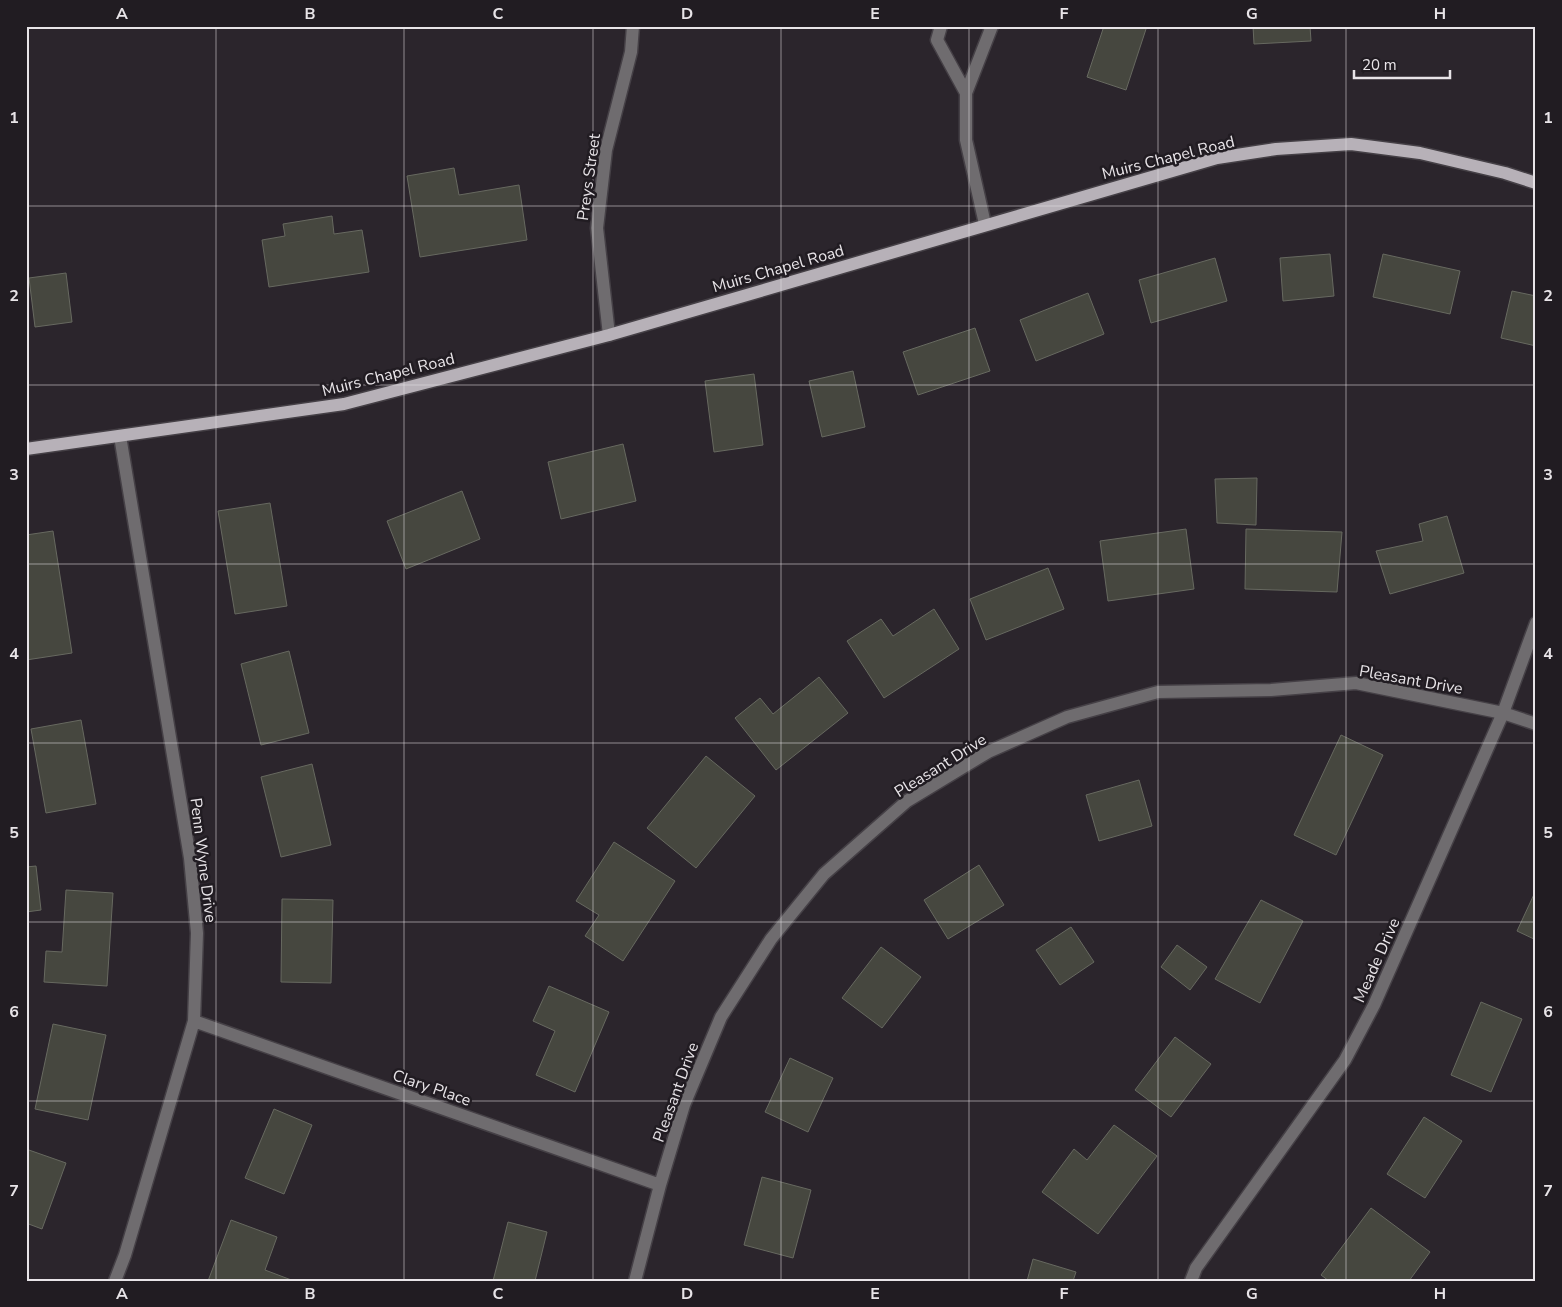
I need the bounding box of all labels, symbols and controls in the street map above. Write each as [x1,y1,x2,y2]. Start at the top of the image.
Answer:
text: A [116,3,128,25]
text: B [304,3,316,25]
text: C [493,3,504,25]
text: D [681,3,693,25]
text: E [870,3,880,25]
text: F [1060,3,1069,25]
text: G [1246,3,1258,25]
text: H [1434,3,1446,25]
scale bar [1354,48,1451,80]
text: 20 m [1362,55,1397,75]
text: 1 [9,107,19,129]
text: 1 [1543,107,1553,129]
street label: Muirs Chapel Road [1100,131,1237,185]
street label: Preys Street [572,132,606,222]
street label: Muirs Chapel Road [710,240,847,298]
text: 2 [9,285,19,307]
text: 2 [1543,285,1553,307]
street label: Muirs Chapel Road [320,348,457,402]
text: 3 [9,464,19,486]
text: 3 [1543,464,1553,486]
text: 4 [9,643,19,665]
text: 4 [1543,643,1553,665]
street label: Pleasant Drive [1357,660,1464,700]
street label: Pleasant Drive [890,729,991,803]
street label: Penn Wyne Drive [184,796,222,924]
text: 5 [9,822,19,844]
text: 5 [1543,822,1553,844]
street label: Meade Drive [1348,915,1405,1006]
text: 6 [9,1001,19,1023]
text: 6 [1543,1001,1553,1023]
street label: Pleasant Drive [648,1039,704,1145]
street label: Clary Place [389,1064,474,1112]
text: 7 [9,1180,19,1202]
text: 7 [1543,1180,1553,1202]
text: A [116,1283,128,1305]
text: B [304,1283,316,1305]
text: C [493,1283,504,1305]
text: D [681,1283,693,1305]
text: E [870,1283,880,1305]
text: F [1060,1283,1069,1305]
text: G [1246,1283,1258,1305]
text: H [1434,1283,1446,1305]

